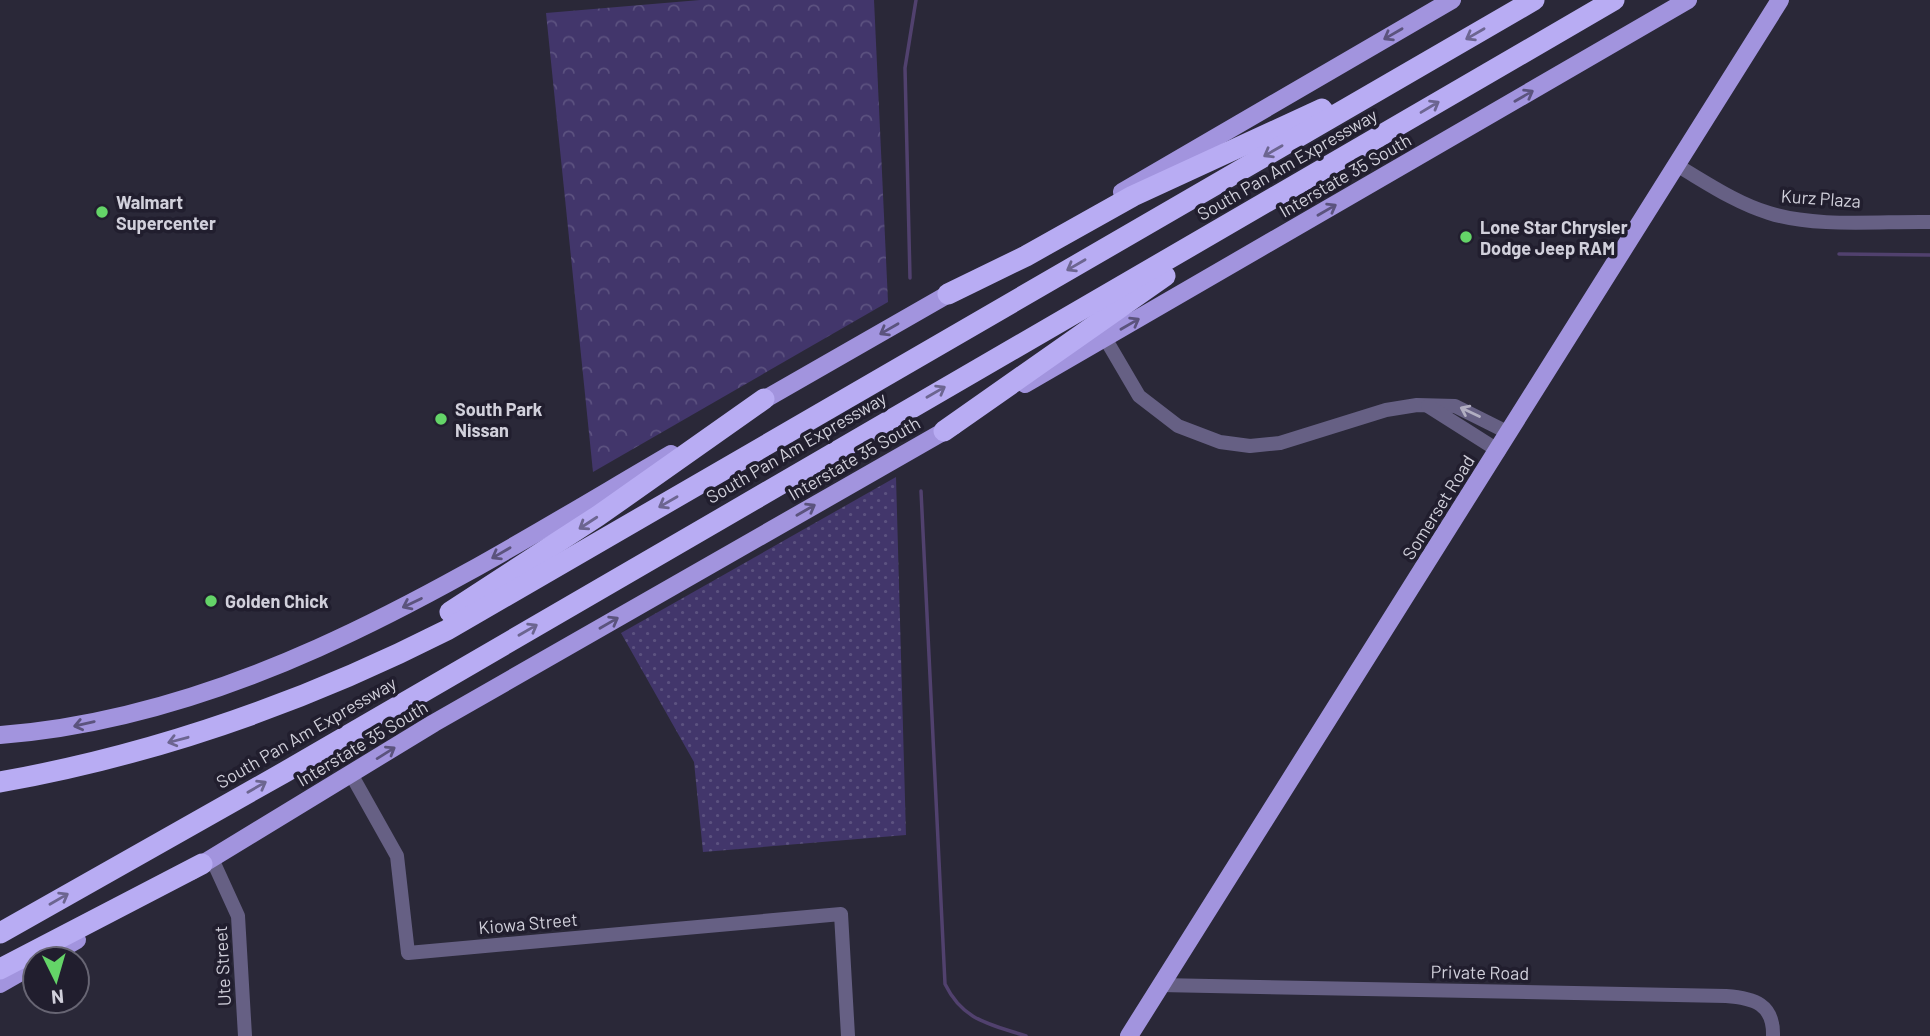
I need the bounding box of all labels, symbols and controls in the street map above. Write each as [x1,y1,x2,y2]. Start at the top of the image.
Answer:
one-way arrow [1383,27,1403,41]
one-way arrow [1466,27,1486,41]
one-way arrow [1513,88,1533,102]
one-way arrow [1420,100,1440,114]
street label: South Pan Am Expressway [1193,103,1381,225]
street label: Interstate 35 South [1275,128,1415,222]
one-way arrow [1264,144,1284,158]
street label: Kurz Plaza [1780,184,1862,212]
place label: Walmart Supercenter [116,191,216,234]
one-way arrow [1316,203,1337,216]
marker: Walmart Supercenter [94,204,110,220]
place label: Lone Star Chrysler Dodge Jeep RAM [1480,216,1628,259]
marker: Lone Star Chrysler Dodge Jeep RAM [1458,229,1474,245]
one-way arrow [1067,258,1087,272]
one-way arrow [1120,317,1140,331]
one-way arrow [879,322,899,336]
one-way arrow [925,385,946,398]
street label: South Pan Am Expressway [702,386,890,508]
place label: South Park Nissan [455,398,543,441]
one-way arrow [1460,405,1481,418]
marker: South Park Nissan [433,411,449,427]
street label: Interstate 35 South [784,411,924,505]
street label: Somerset Road [1397,451,1479,563]
one-way arrow [658,495,678,509]
one-way arrow [796,503,816,517]
one-way arrow [579,515,598,530]
one-way arrow [492,546,512,560]
place label: Golden Chick [225,590,329,612]
marker: Golden Chick [203,593,219,609]
one-way arrow [401,598,422,611]
one-way arrow [598,616,619,629]
one-way arrow [517,622,537,636]
street label: South Pan Am Expressway [212,671,400,793]
street label: Interstate 35 South [293,695,431,791]
one-way arrow [73,718,96,731]
one-way arrow [167,734,190,747]
one-way arrow [376,745,396,759]
one-way arrow [247,780,267,794]
one-way arrow [49,892,69,906]
street label: Kiowa Street [477,908,579,938]
street label: Ute Street [209,925,235,1007]
north arrow [21,945,91,1015]
street label: Private Road [1431,960,1529,984]
text: N [50,985,65,1009]

